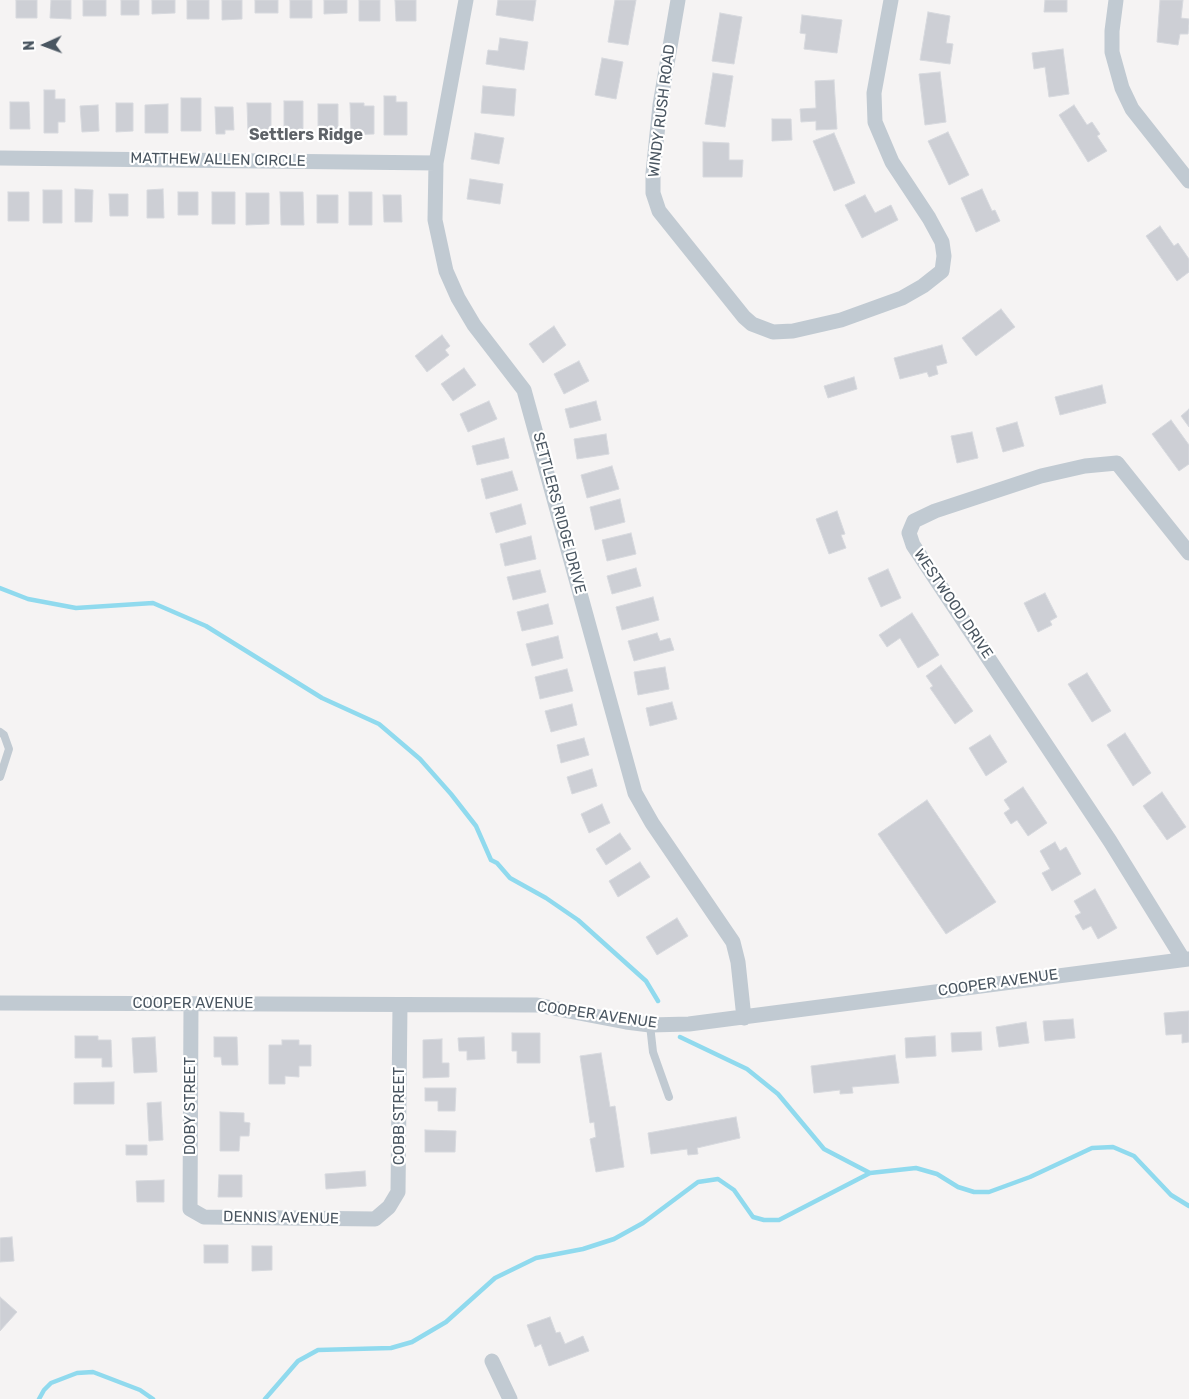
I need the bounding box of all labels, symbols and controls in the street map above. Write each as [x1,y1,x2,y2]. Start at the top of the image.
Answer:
north arrow [20,20,70,70]
text: N [21,40,38,51]
street label: WINDY RUSH ROAD [645,43,679,179]
district label: Settlers Ridge [249,125,363,145]
street label: MATTHEW ALLEN CIRCLE [130,149,306,171]
street label: SETTLERS RIDGE DRIVE [529,430,589,596]
street label: WESTWOOD DRIVE [910,546,996,662]
street label: COOPER AVENUE [937,966,1059,1000]
street label: COOPER AVENUE [133,995,253,1013]
street label: COOPER AVENUE [536,998,658,1032]
street label: DOBY STREET [182,1057,200,1155]
street label: COBB STREET [391,1067,409,1165]
street label: DENNIS AVENUE [223,1208,339,1228]

